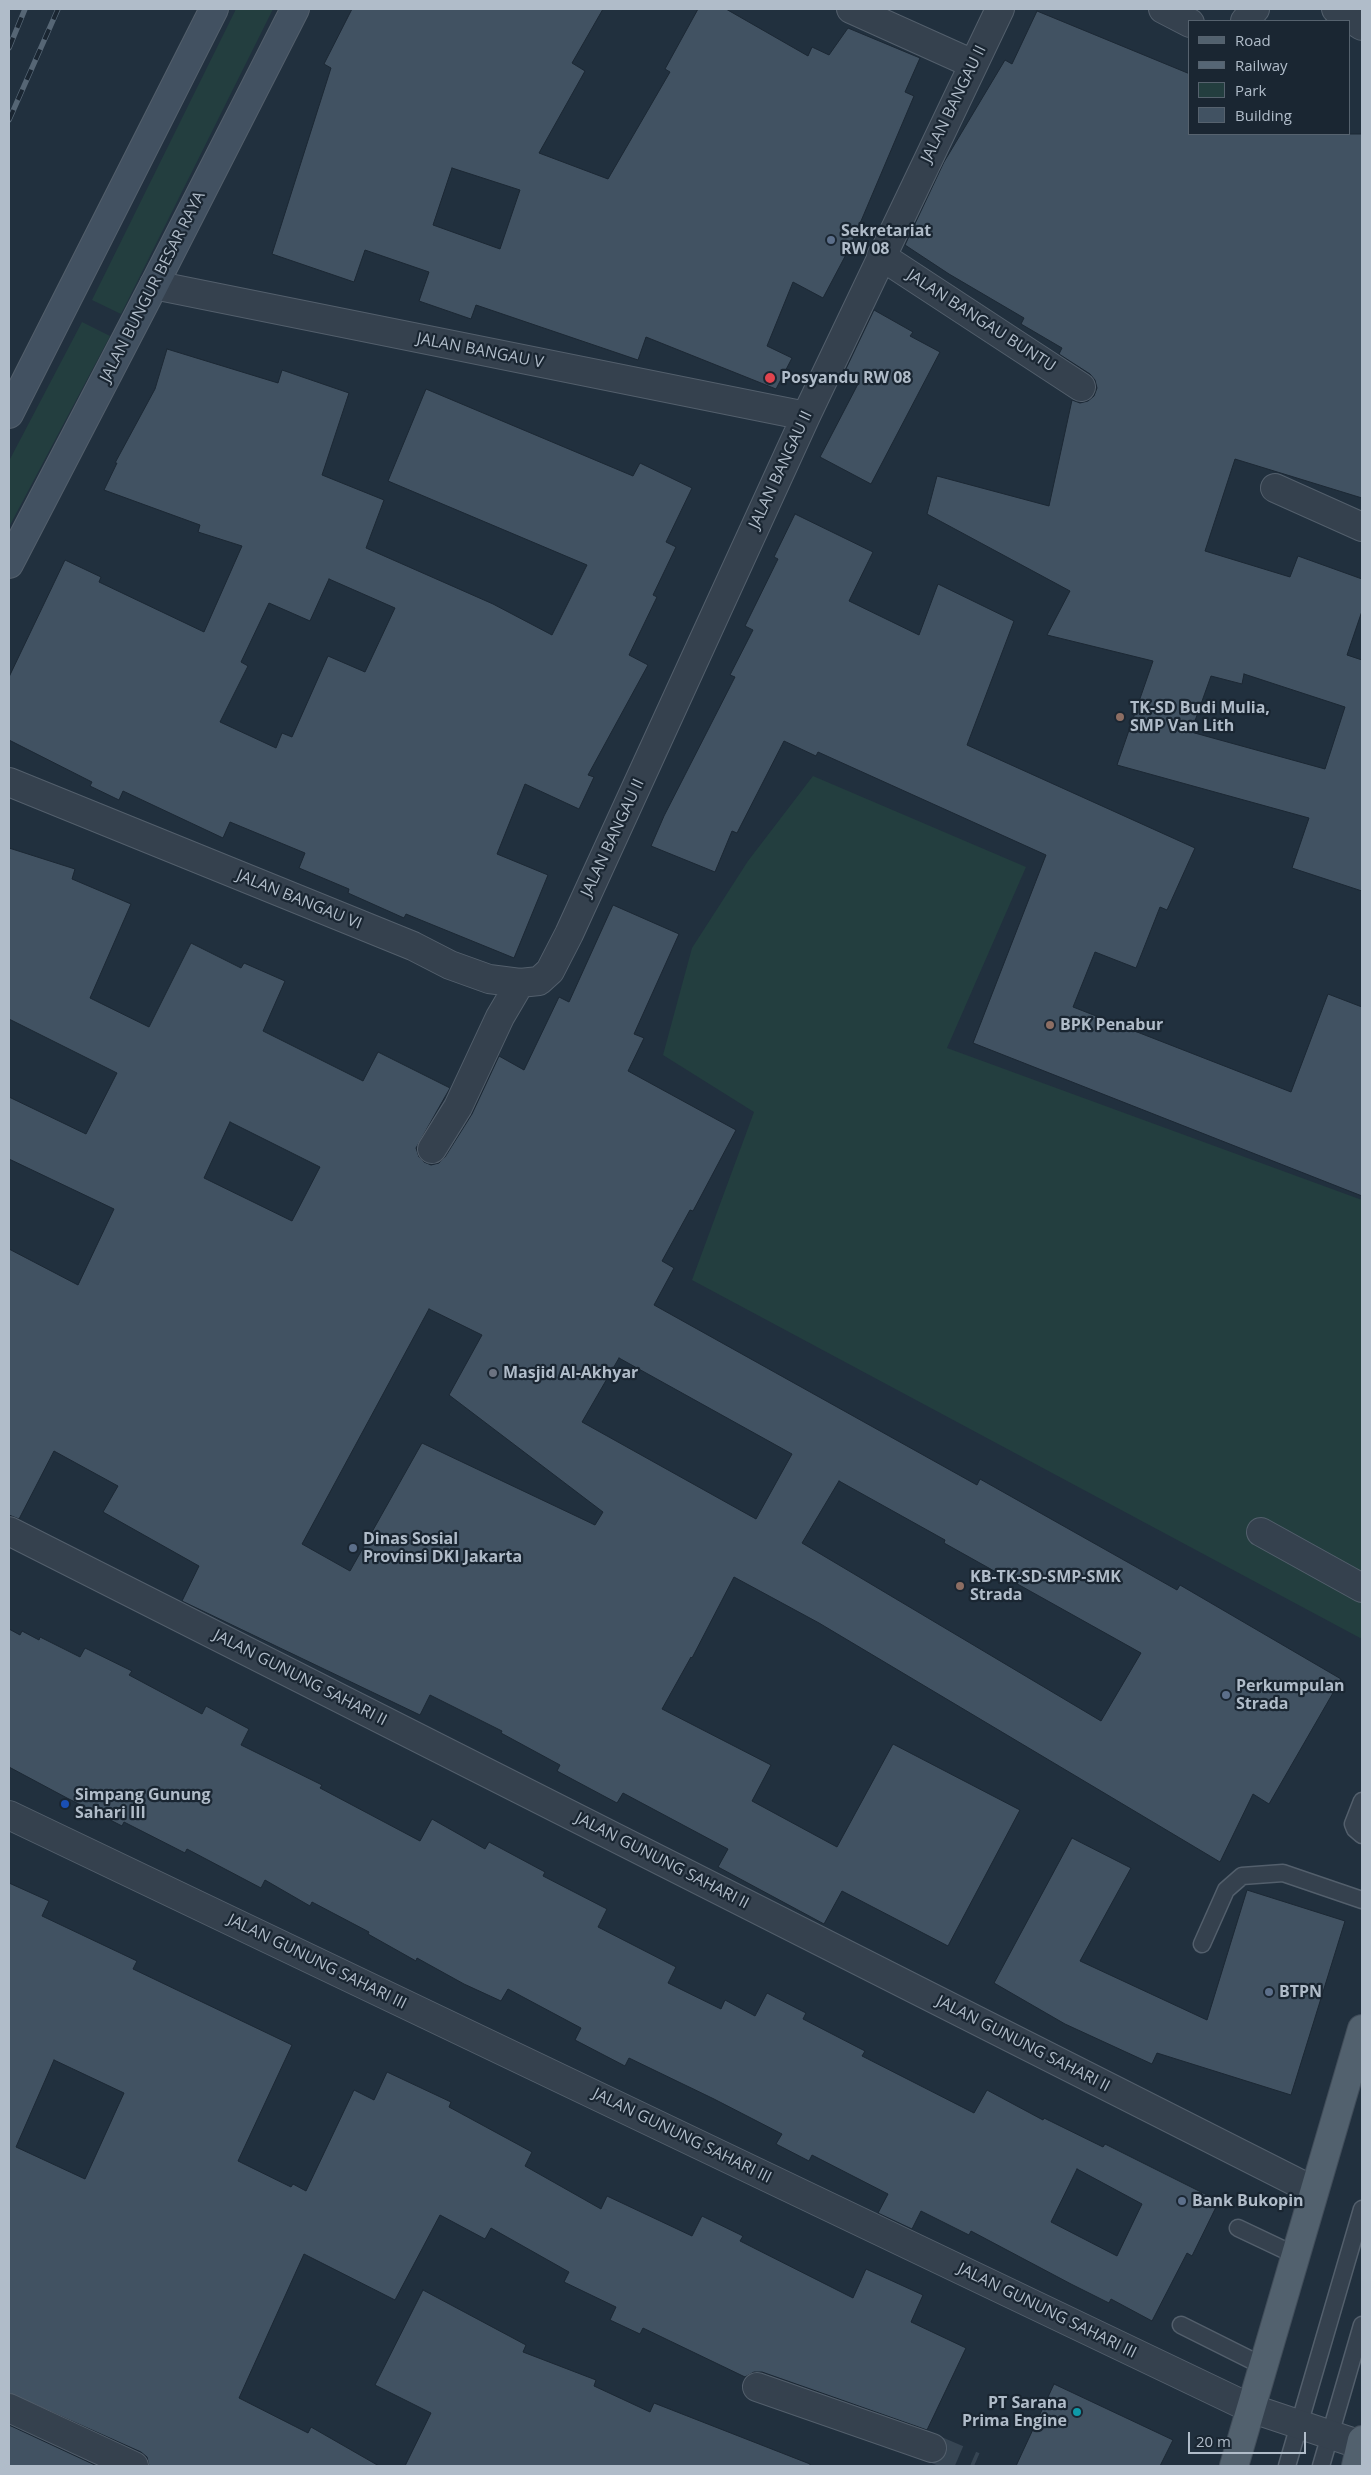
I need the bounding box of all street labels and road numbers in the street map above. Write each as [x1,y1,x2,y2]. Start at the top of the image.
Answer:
street label: JALAN BANGAU II [917,42,991,166]
street label: JALAN BUNGUR BESAR RAYA [96,188,210,386]
street label: JALAN BANGAU BUNTU [903,266,1059,376]
street label: JALAN BANGAU V [415,329,545,373]
street label: JALAN BANGAU II [745,408,817,532]
street label: JALAN BANGAU II [577,776,649,900]
street label: JALAN BANGAU VI [234,866,364,934]
street label: JALAN GUNUNG SAHARI II [210,1626,390,1730]
street label: JALAN GUNUNG SAHARI II [572,1809,752,1913]
street label: JALAN GUNUNG SAHARI III [224,1910,410,2014]
street label: JALAN GUNUNG SAHARI II [933,1992,1113,2096]
street label: JALAN GUNUNG SAHARI III [589,2084,775,2188]
street label: JALAN GUNUNG SAHARI III [954,2259,1140,2363]

